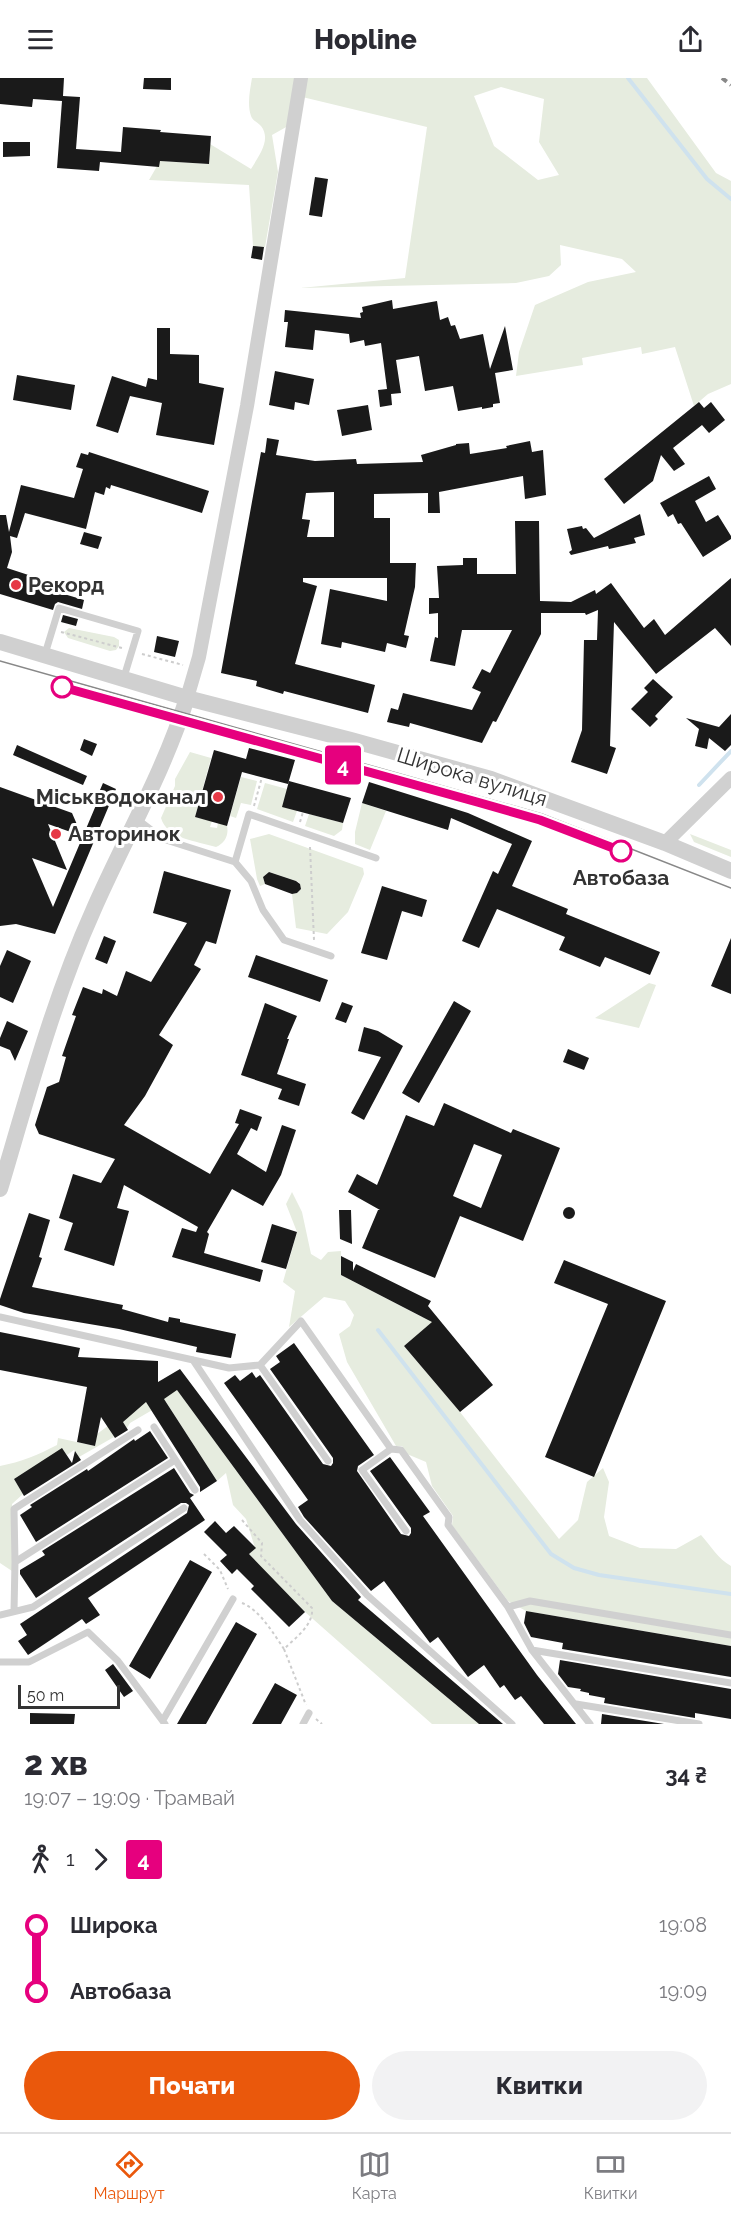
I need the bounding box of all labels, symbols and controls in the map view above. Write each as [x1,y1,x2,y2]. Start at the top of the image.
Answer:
icon: menu [24,23,57,56]
icon: share [674,23,707,56]
text: Hopline [314,24,417,55]
place label: Рекорд [28,572,104,597]
marker: Рекорд [9,578,23,592]
unlabelled marker [51,676,73,698]
street label: Широка вулиця [394,742,550,811]
line badge: 4 [324,746,362,784]
text: 4 [337,753,349,778]
place label: Міськводоканал [36,784,206,809]
marker: Міськводоканал [211,790,225,804]
place label: Авторинок [68,821,181,846]
marker: Авторинок [49,827,63,841]
marker: Автобаза [610,840,632,862]
place label: Автобаза [573,865,669,890]
scale bar [18,1682,120,1710]
text: 50 m [27,1686,64,1705]
text: 2 хв [24,1744,88,1783]
text: 34 ₴ [665,1762,707,1788]
text: 19:07 – 19:09 · Трамвай [24,1786,235,1810]
icon: walk [24,1843,57,1876]
icon: forward [84,1843,117,1876]
text: 1 [66,1847,75,1871]
text: 4 [138,1847,150,1872]
text: Широка [70,1912,158,1938]
text: 19:08 [659,1913,707,1937]
text: Автобаза [70,1978,171,2004]
text: 19:09 [659,1979,707,2003]
button: Почати [24,2051,360,2120]
button: Квитки [372,2051,707,2120]
tab: Маршрут [94,2148,165,2203]
tab: Карта [352,2148,397,2203]
tab: Квитки [584,2148,637,2203]

